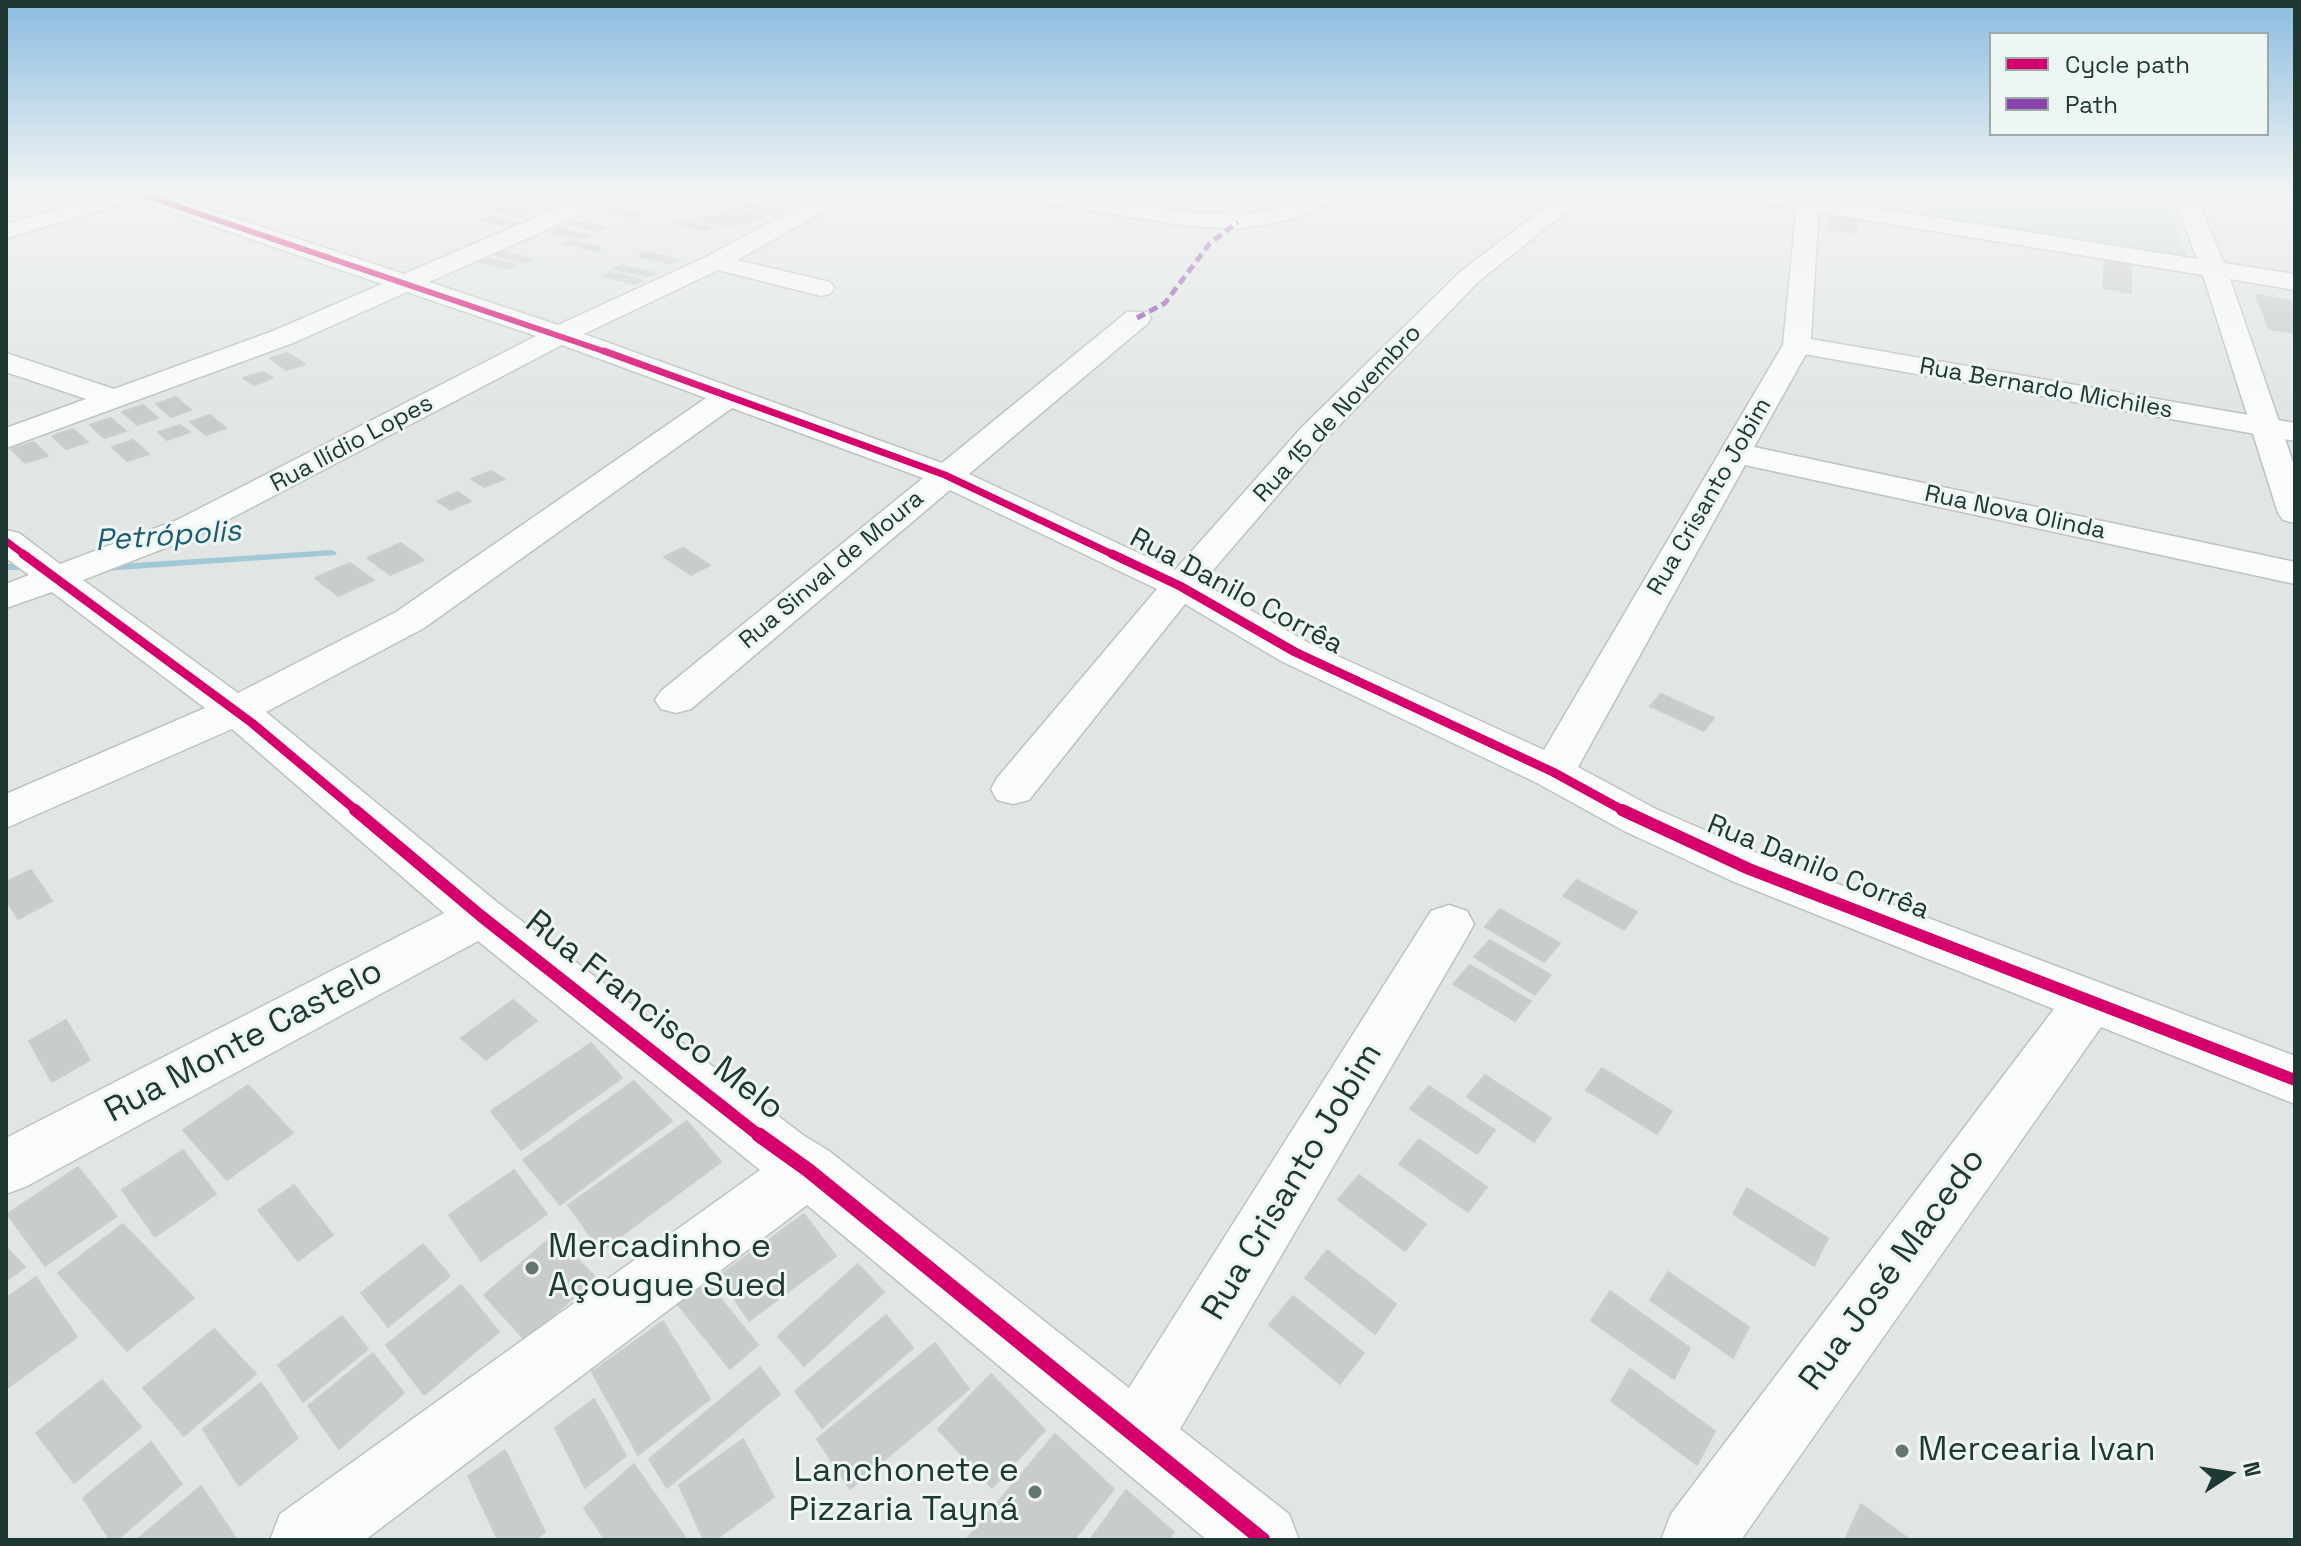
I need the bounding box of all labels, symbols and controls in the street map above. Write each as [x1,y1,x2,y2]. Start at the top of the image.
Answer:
legend [1989,32,2269,136]
text: Cycle path [2065,49,2190,80]
text: Path [2065,89,2118,120]
street label: Rua 15 de Novembro [1248,319,1428,509]
street label: Rua Bernardo Michiles [1917,353,2175,425]
street label: Rua Ilídio Lopes [266,389,438,499]
street label: Rua Crisanto Jobim [1642,393,1778,601]
street label: Rua Nova Olinda [1922,480,2108,546]
street label: Rua Sinval de Moura [734,485,930,655]
water label: Petrópolis [94,514,242,560]
street label: Rua Danilo Corrêa [1124,522,1348,662]
street label: Rua Danilo Corrêa [1702,808,1934,928]
street label: Rua Francisco Melo [517,902,791,1130]
street label: Rua Monte Castelo [98,952,390,1132]
street label: Rua Crisanto Jobim [1194,1036,1392,1328]
street label: Rua José Macedo [1791,1141,1995,1399]
place label: Mercadinho e Açougue Sued [548,1228,787,1308]
marker: Mercadinho e Açougue Sued [523,1259,541,1277]
place label: Mercearia Ivan [1918,1431,2156,1471]
north arrow [2189,1434,2269,1514]
marker: Mercearia Ivan [1893,1442,1911,1460]
place label: Lanchonete e Pizzaria Tayná [789,1452,1019,1532]
text: N [2237,1459,2268,1479]
marker: Lanchonete e Pizzaria Tayná [1026,1483,1044,1501]

